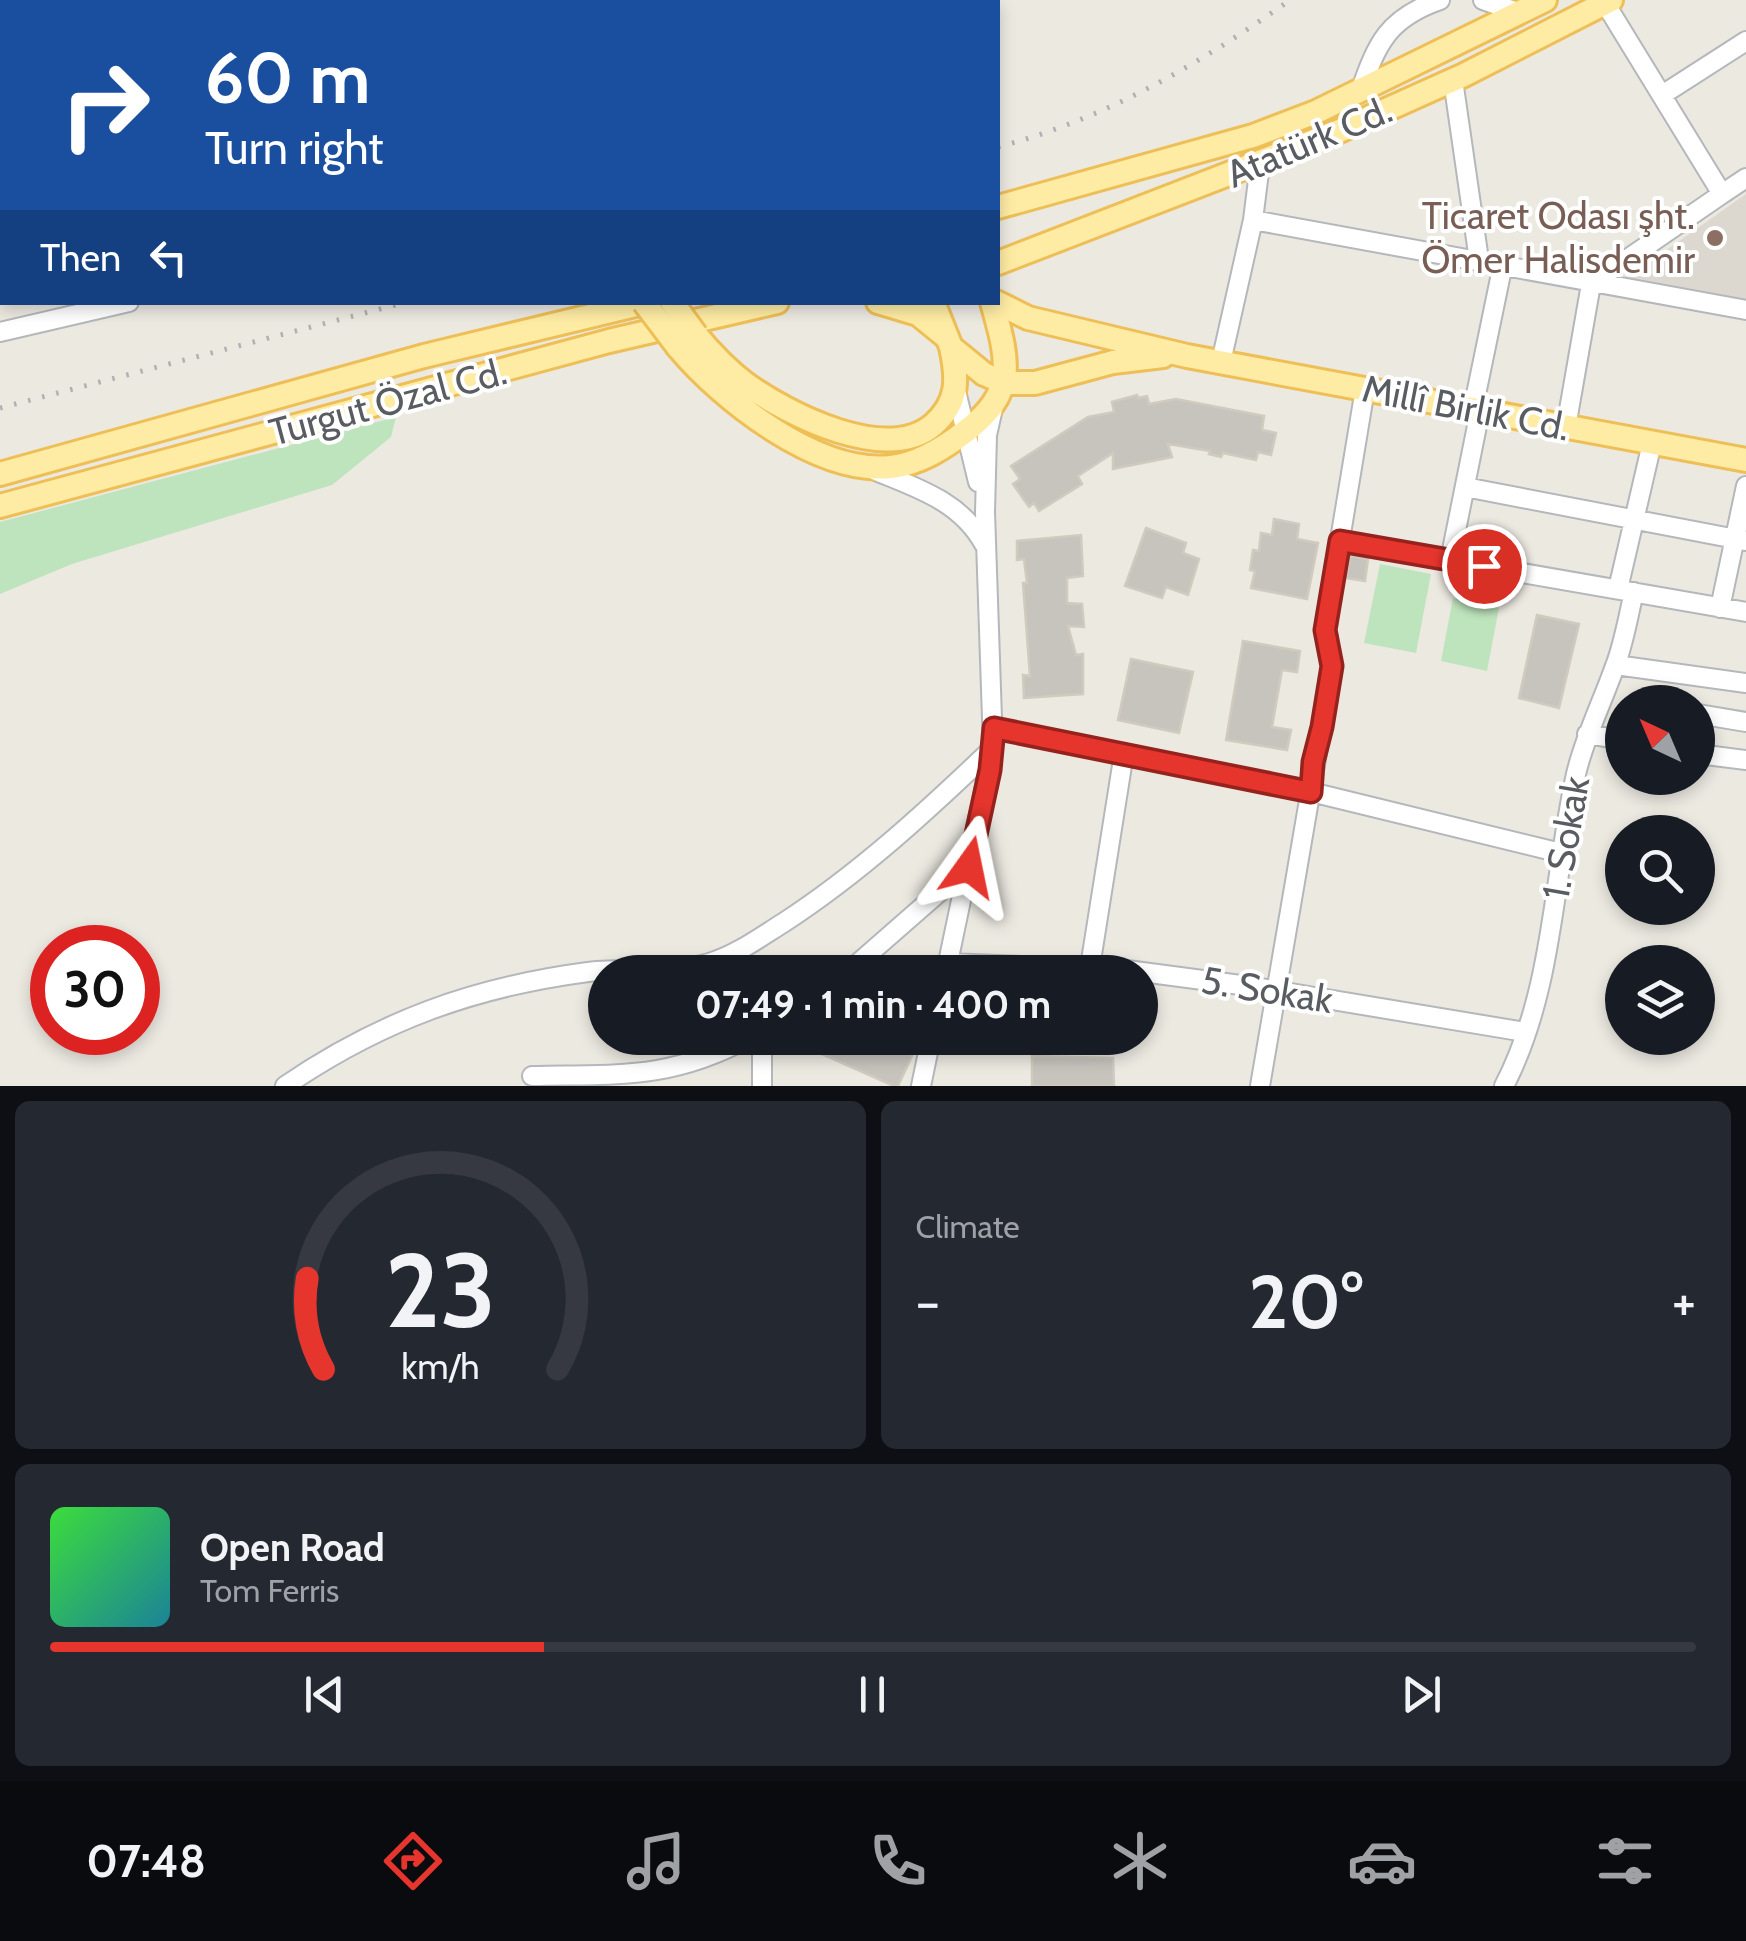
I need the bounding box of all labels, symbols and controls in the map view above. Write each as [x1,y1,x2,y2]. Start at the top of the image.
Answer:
text: 60 m [205,35,370,121]
icon: right [40,40,170,170]
street label: Atatürk Cd. [1219,86,1399,197]
text: Turn right [205,121,384,175]
place label: Ticaret Odası şht. Ömer Halisdemir [1421,192,1695,283]
marker: Ticaret Odası şht. Ömer Halisdemir [1704,227,1726,249]
icon: left [141,230,196,285]
text: Then [40,234,121,281]
street label: Turgut Özal Cd. [264,347,512,456]
street label: Millî Birlik Cd. [1359,364,1574,451]
pin [1442,524,1527,609]
icon: arrive [1457,539,1512,594]
north arrow [1605,685,1715,795]
map controls [1605,685,1715,1055]
street label: 1. Sokak [1532,773,1599,903]
position arrow [917,815,1021,919]
button: search [1605,815,1715,925]
speed limit sign: 30 [30,925,160,1055]
button: layers [1605,945,1715,1055]
street label: 5. Sokak [1198,956,1336,1023]
text: 07:49 · 1 min · 400 m [695,981,1051,1028]
text: Climate [916,1207,1020,1246]
text: 23 [385,1227,496,1353]
text: 20° [1249,1256,1363,1347]
text: − [916,1268,940,1335]
text: + [1672,1268,1696,1335]
text: km/h [401,1345,479,1388]
text: Open Road [200,1524,385,1571]
text: Tom Ferris [200,1571,339,1610]
icon: previous [297,1667,352,1722]
icon: pause [845,1667,900,1722]
icon: next [1394,1667,1449,1722]
icon: directions [378,1826,448,1896]
icon: music [621,1826,691,1896]
icon: phone [863,1826,933,1896]
icon: climate [1105,1826,1175,1896]
icon: car [1347,1826,1417,1896]
icon: filters [1590,1826,1660,1896]
text: 07:48 [86,1834,206,1888]

